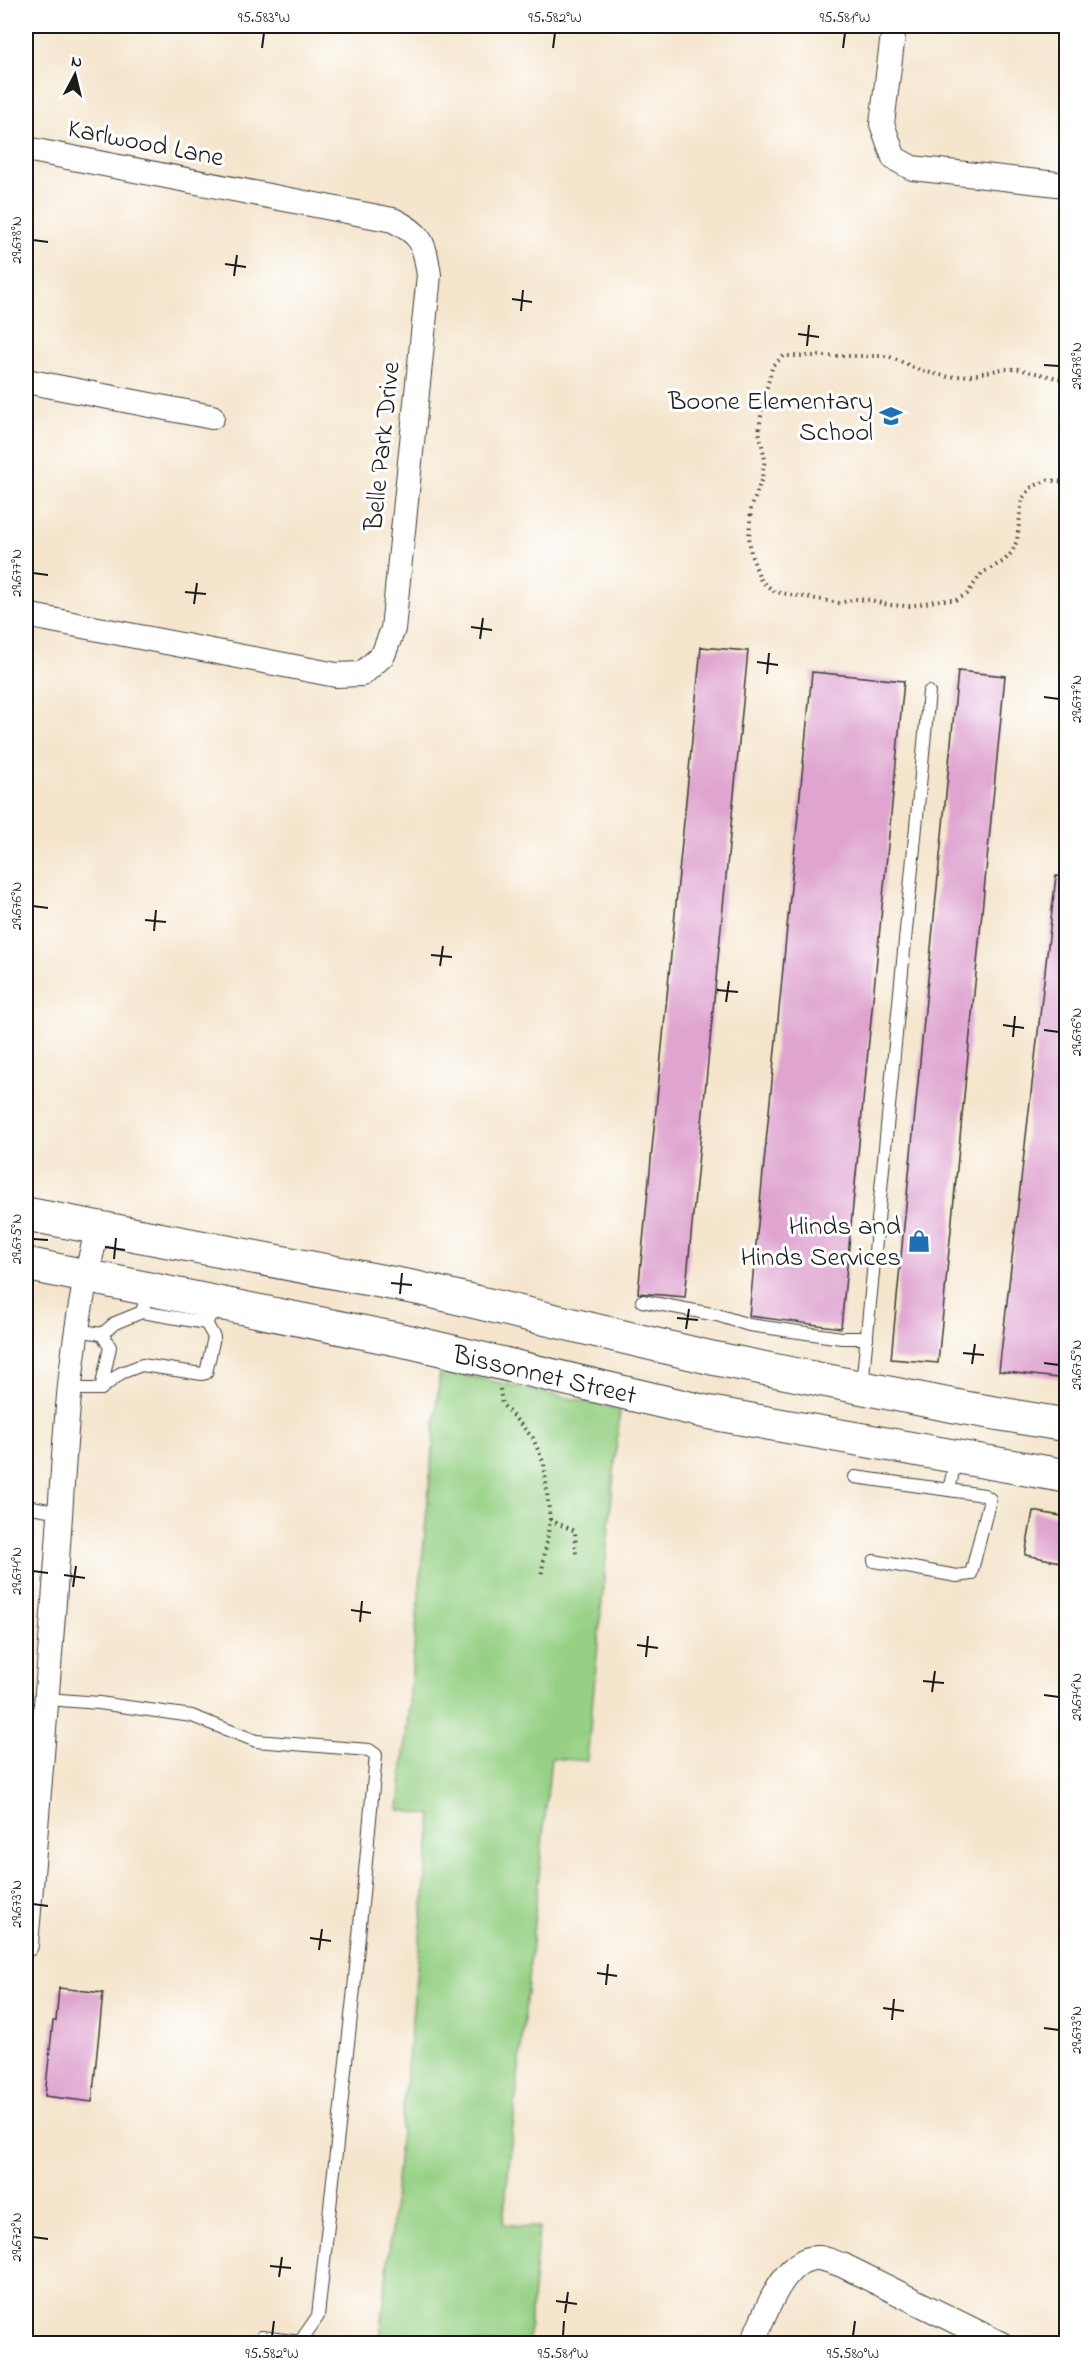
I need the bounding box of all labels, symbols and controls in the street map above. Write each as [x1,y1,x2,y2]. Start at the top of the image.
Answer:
text: 95.583°W [238,7,290,29]
text: 95.582°W [528,7,582,29]
text: 95.581°W [820,7,870,29]
north arrow [45,45,105,105]
text: N [70,50,84,75]
street label: Karlwood Lane [64,110,228,179]
text: 29.678°N [6,216,28,264]
text: 29.678°N [1066,342,1088,390]
street label: Belle Park Drive [355,359,412,534]
place label: Boone Elementary School [667,383,873,453]
school or university icon: Boone Elementary School [878,403,904,429]
text: 29.677°N [6,549,28,597]
text: 29.677°N [1066,675,1088,723]
text: 29.676°N [6,882,28,930]
text: 29.676°N [1066,1008,1088,1056]
place label: Hinds and Hinds Services [741,1208,901,1278]
text: 29.675°N [6,1214,28,1264]
shop icon: Hinds and Hinds Services [906,1228,932,1254]
street label: Bissonnet Street [448,1336,640,1416]
text: 29.675°N [1066,1340,1088,1390]
text: 29.674°N [6,1547,28,1595]
text: 29.674°N [1066,1673,1088,1721]
text: 29.673°N [6,1880,28,1928]
text: 29.673°N [1066,2006,1088,2054]
text: 29.672°N [6,2212,28,2262]
text: 95.582°W [245,2343,299,2365]
text: 95.581°W [538,2343,588,2365]
text: 95.580°W [827,2343,879,2365]

